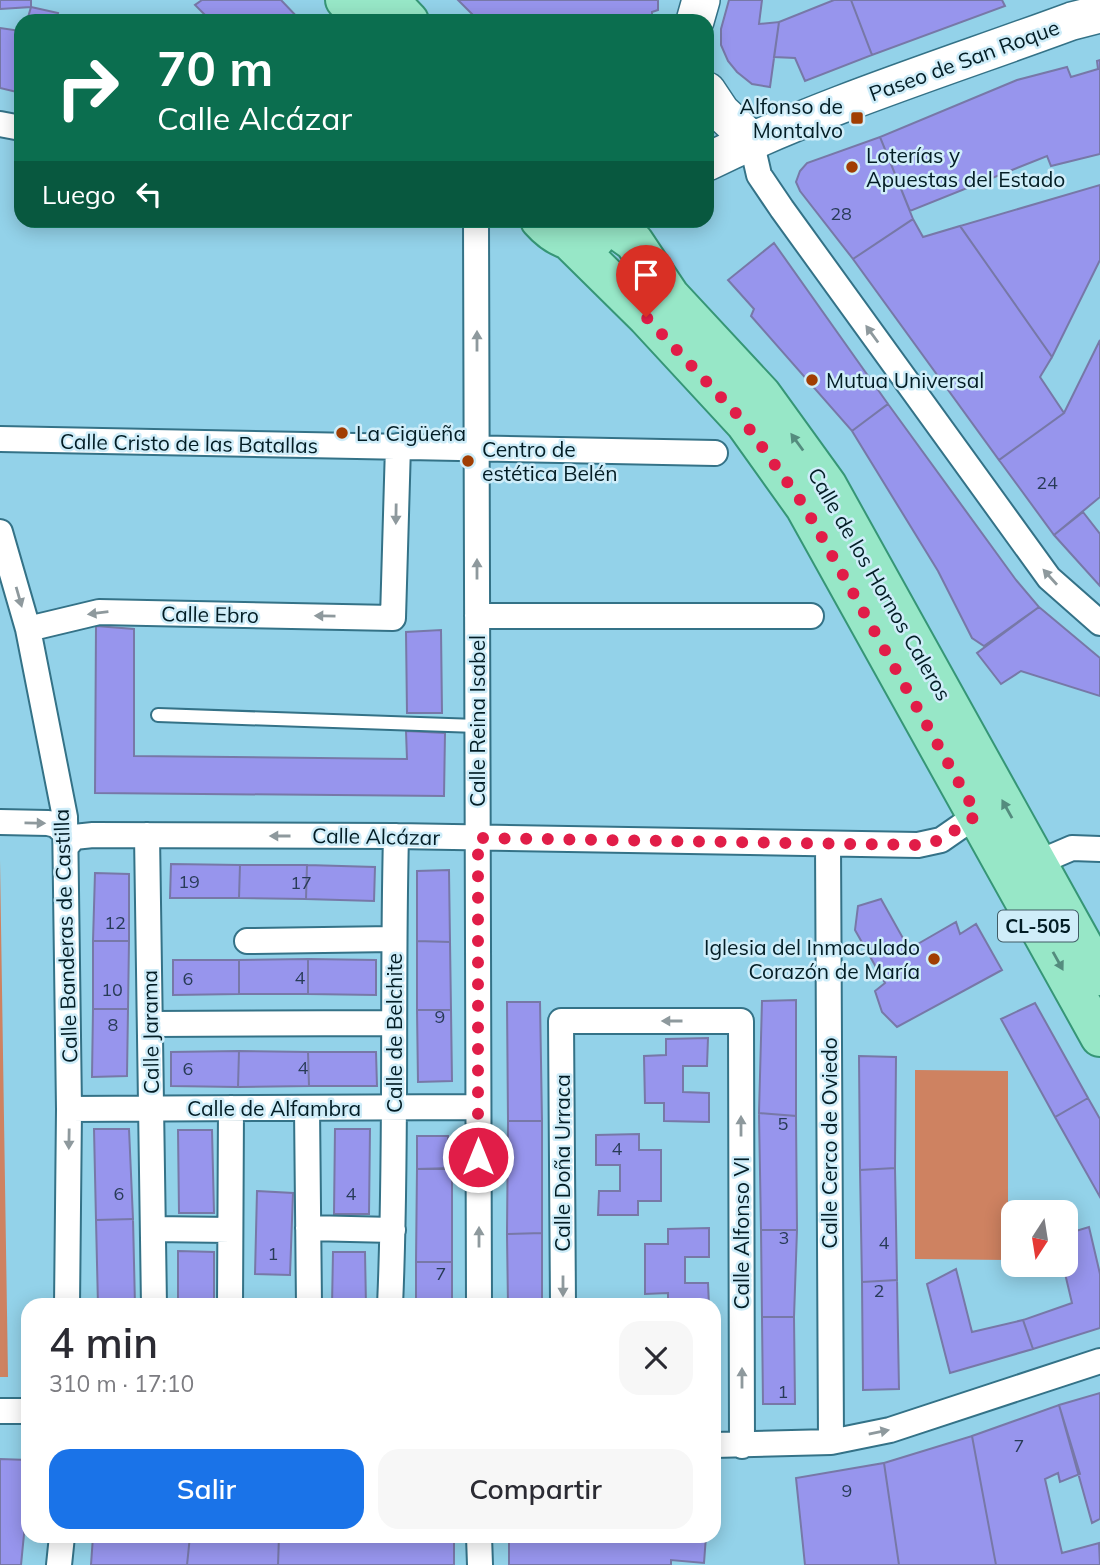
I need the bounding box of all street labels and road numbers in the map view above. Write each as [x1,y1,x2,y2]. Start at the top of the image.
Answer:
street label: Paseo de San Roque [865,13,1063,107]
street label: Calle Cristo de las Batallas [60,428,318,458]
street label: Calle de los Hornos Caleros [803,463,957,705]
street label: Calle Ebro [161,600,259,628]
street label: Calle Reina Isabel [464,635,490,807]
street label: Calle Banderas de Castilla [48,809,82,1063]
street label: Calle Alcázar [312,822,441,850]
road number: CL-505 [998,910,1078,942]
street label: Calle de Belchite [381,953,407,1113]
street label: Calle Jarama [136,970,164,1094]
street label: Calle Cerco de Oviedo [816,1037,842,1249]
street label: Calle Doña Urraca [549,1074,575,1252]
street label: Calle de Alfambra [187,1095,361,1121]
street label: Calle Alfonso VI [728,1156,754,1310]

